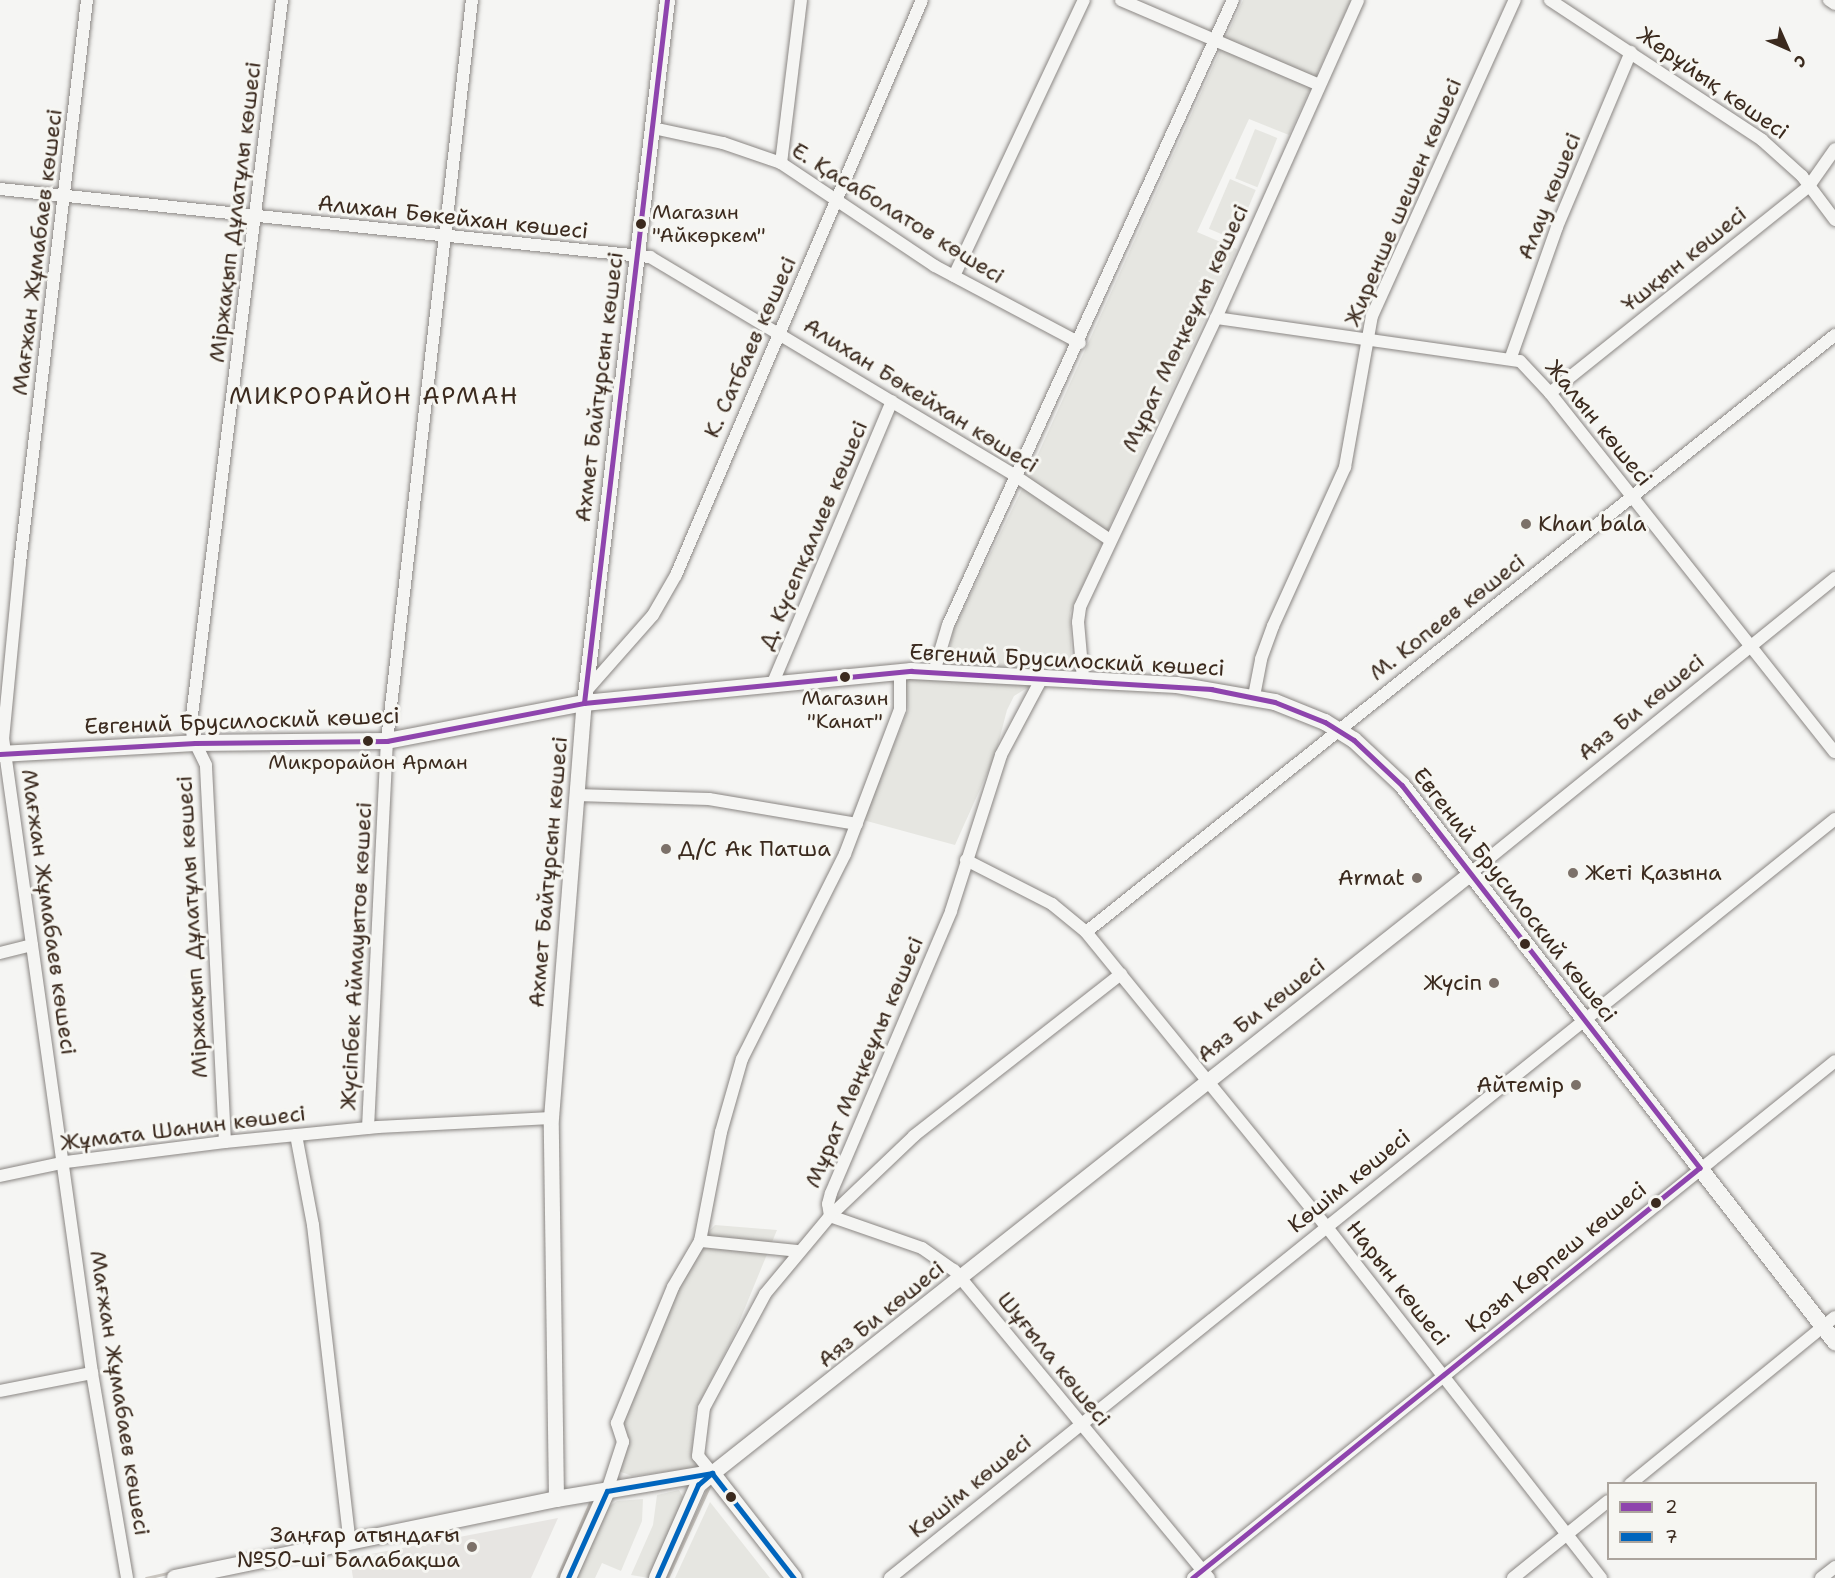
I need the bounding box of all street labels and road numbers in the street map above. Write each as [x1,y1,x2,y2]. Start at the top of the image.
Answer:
street label: Жерұйық көшесі [1632,21,1794,145]
street label: Міржақып Дұлатұлы көшесі [203,60,267,364]
street label: Жиренше шешен көшесі [1339,74,1467,330]
street label: Мағжан Жұмабаев көшесі [6,107,68,397]
street label: Алау көшесі [1512,129,1586,263]
street label: Е. Қасаболатов көшесі [787,137,1009,289]
street label: Алихан Бөкейхан көшесі [316,190,590,244]
street label: Мұрат Мөңкеұлы көшесі [1116,200,1254,456]
street label: Ұшқын көшесі [1616,201,1752,317]
street label: Ахмет Байтұрсын көшесі [569,250,629,524]
street label: К. Сатбаев көшесі [698,252,802,442]
street label: Алихан Бөкейхан көшесі [799,312,1043,478]
street label: Жалын көшесі [1540,355,1658,491]
street label: Д. Күсепқалиев көшесі [753,416,873,654]
street label: М. Копеев көшесі [1364,548,1530,686]
street label: Евгений Брусилоский көшесі [909,639,1225,681]
street label: Аяз Би көшесі [1572,648,1710,766]
street label: Евгений Брусилоский көшесі [84,702,400,740]
street label: Ахмет Байтұрсын көшесі [523,735,573,1009]
street label: Евгений Брусилоский көшесі [1407,762,1623,1028]
street label: Мағжан Жұмабаев көшесі [16,767,82,1057]
street label: Міржақып Дұлатұлы көшесі [171,775,213,1079]
street label: Жүсіпбек Аймауытов көшесі [335,801,377,1111]
street label: Мұрат Мөңкеұлы көшесі [799,932,929,1192]
street label: Аяз Би көшесі [1192,952,1330,1068]
street label: Жұмата Шанин көшесі [59,1100,307,1156]
street label: Көшім көшесі [1283,1124,1415,1238]
street label: Қозы Көрпеш көшесі [1460,1176,1652,1338]
street label: Нарын көшесі [1341,1215,1455,1351]
street label: Мағжан Жұмабаев көшесі [84,1248,156,1538]
street label: Аяз Би көшесі [812,1255,950,1373]
street label: Шұғыла көшесі [992,1286,1116,1432]
street label: Көшім көшесі [904,1429,1036,1543]

